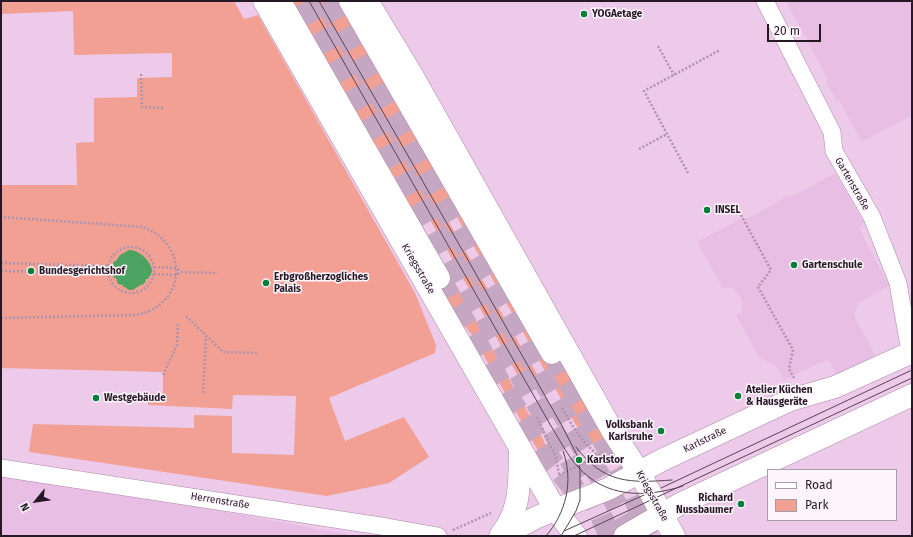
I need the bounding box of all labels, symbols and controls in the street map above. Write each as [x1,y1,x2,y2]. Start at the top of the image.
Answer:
place label: YOGAetage [592,8,642,20]
marker: YOGAetage [579,9,589,19]
scale bar [769,16,823,42]
text: 20 m [774,24,800,38]
street label: Gartenstraße [832,155,872,213]
place label: INSEL [715,204,741,216]
marker: INSEL [702,205,712,215]
street label: Kriegsstraße [399,242,437,296]
place label: Gartenschule [802,259,862,271]
marker: Gartenschule [789,260,799,270]
place label: Bundesgerichtshof [39,265,125,277]
marker: Bundesgerichtshof [26,266,36,276]
place label: Erbgroßherzogliches Palais [274,271,368,294]
marker: Erbgroßherzogliches Palais [261,278,271,288]
place label: Atelier Küchen & Hausgeräte [746,384,813,408]
marker: Atelier Küchen & Hausgeräte [733,391,743,401]
place label: Westgebäude [104,392,166,404]
marker: Westgebäude [91,393,101,403]
place label: Volksbank Karlsruhe [606,419,653,442]
street label: Karlstraße [681,424,729,456]
marker: Volksbank Karlsruhe [656,426,666,436]
place label: Karlstor [587,454,624,466]
marker: Karlstor [574,455,584,465]
street label: Kriegsstraße [633,468,671,524]
legend [767,469,897,521]
text: Road [805,478,833,492]
north arrow [16,481,56,521]
street label: Herrenstraße [190,490,250,512]
place label: Richard Nussbaumer [676,492,733,516]
text: Park [805,498,829,512]
marker: Richard Nussbaumer [736,499,746,509]
text: N [18,501,33,513]

